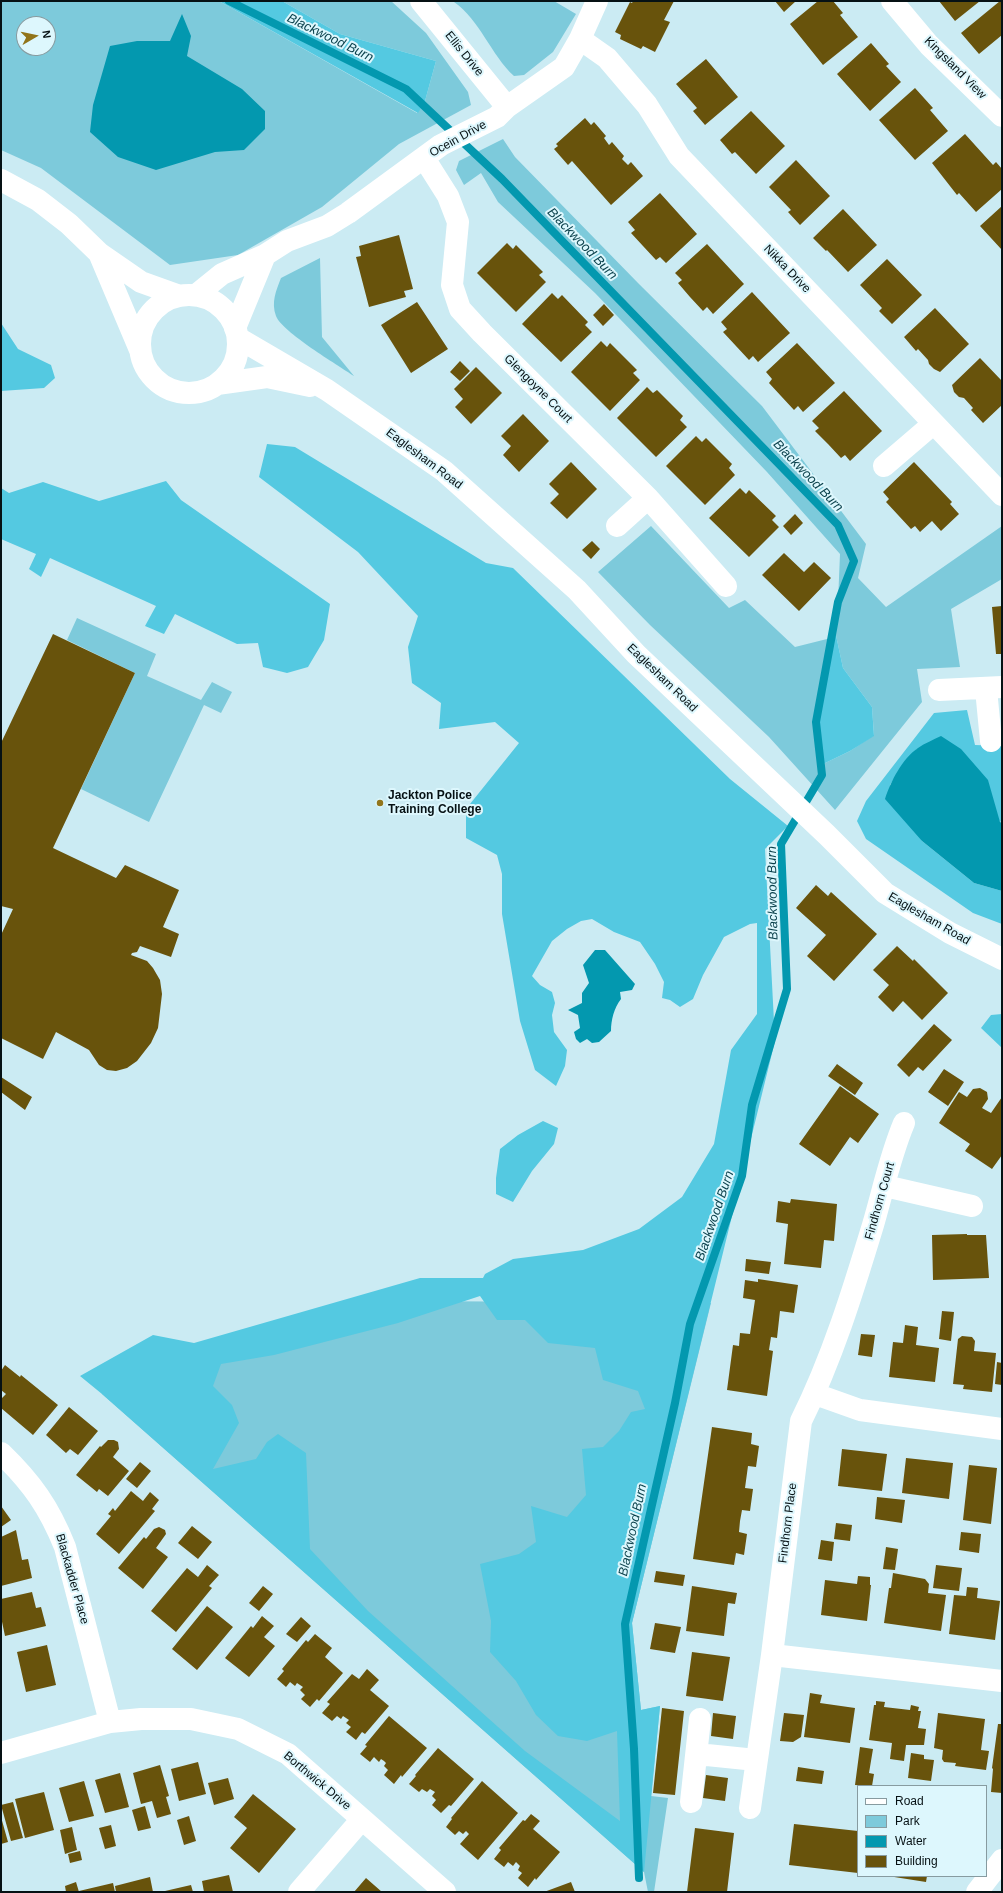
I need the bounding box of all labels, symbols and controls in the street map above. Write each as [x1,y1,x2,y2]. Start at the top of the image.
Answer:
water label: Blackwood Burn [284,10,376,66]
north arrow [16,16,56,56]
text: N [40,29,53,39]
street label: Ellis Drive [442,29,486,79]
street label: Kingsland View [921,34,989,102]
street label: Ocein Drive [427,118,489,160]
water label: Blackwood Burn [544,205,620,283]
street label: Nikka Drive [761,242,813,296]
street label: Glengoyne Court [501,352,575,426]
street label: Eaglesham Road [383,426,465,492]
water label: Blackwood Burn [770,437,846,515]
street label: Eaglesham Road [624,641,700,715]
place label: Jackton Police Training College [388,789,481,817]
marker: Jackton Police Training College [375,798,385,808]
water label: Blackwood Burn [764,846,782,940]
street label: Eaglesham Road [886,890,972,948]
street label: Findhorn Court [862,1161,898,1241]
water label: Blackwood Burn [692,1169,738,1263]
water label: Blackwood Burn [616,1482,650,1578]
street label: Findhorn Place [776,1482,800,1564]
street label: Blackadder Place [52,1532,92,1626]
street label: Borthwick Drive [280,1749,354,1813]
legend [857,1785,987,1877]
text: Road [895,1794,924,1808]
text: Park [895,1814,920,1828]
text: Water [895,1834,927,1848]
text: Building [895,1854,938,1868]

